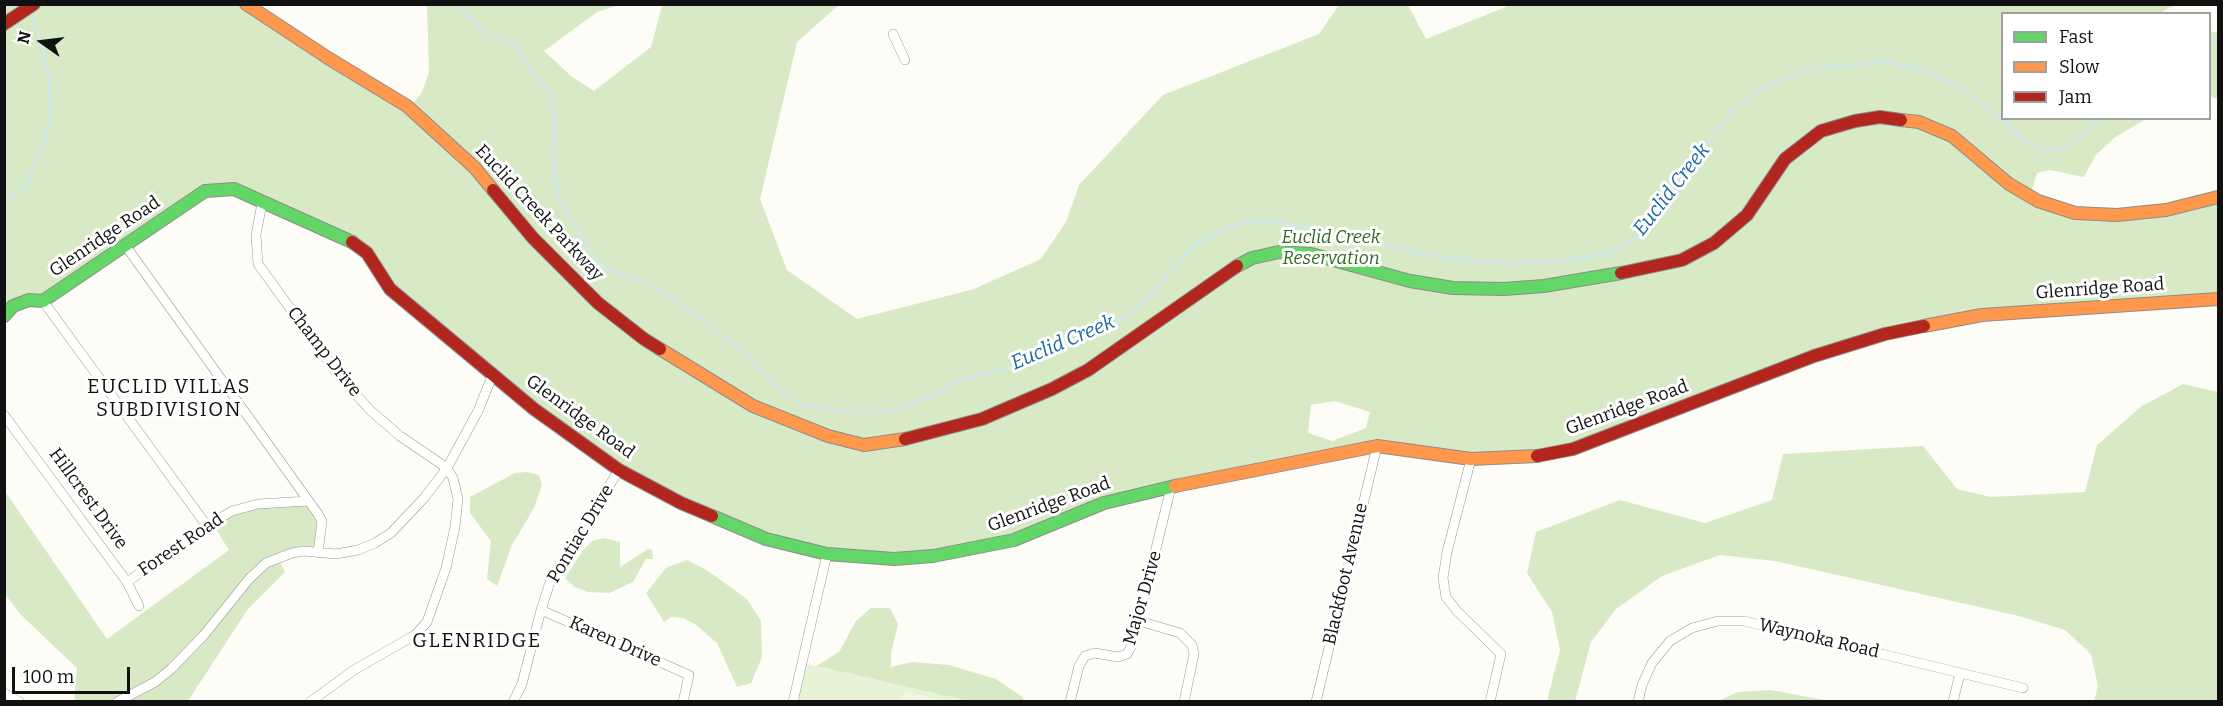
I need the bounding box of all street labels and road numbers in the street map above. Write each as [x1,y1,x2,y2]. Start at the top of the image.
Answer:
street label: Euclid Creek Parkway [470,140,608,286]
street label: Glenridge Road [46,192,164,282]
street label: Glenridge Road [2035,274,2165,304]
street label: Champ Drive [282,303,366,401]
street label: Glenridge Road [522,370,638,464]
street label: Glenridge Road [1563,376,1691,440]
street label: Hillcrest Drive [44,444,132,554]
street label: Glenridge Road [985,473,1113,537]
street label: Pontiac Drive [543,481,619,587]
street label: Blackfoot Avenue [1319,501,1373,647]
street label: Forest Road [134,509,228,581]
street label: Major Drive [1119,549,1167,647]
street label: Karen Drive [566,612,664,672]
street label: Waynoka Road [1757,615,1881,663]

